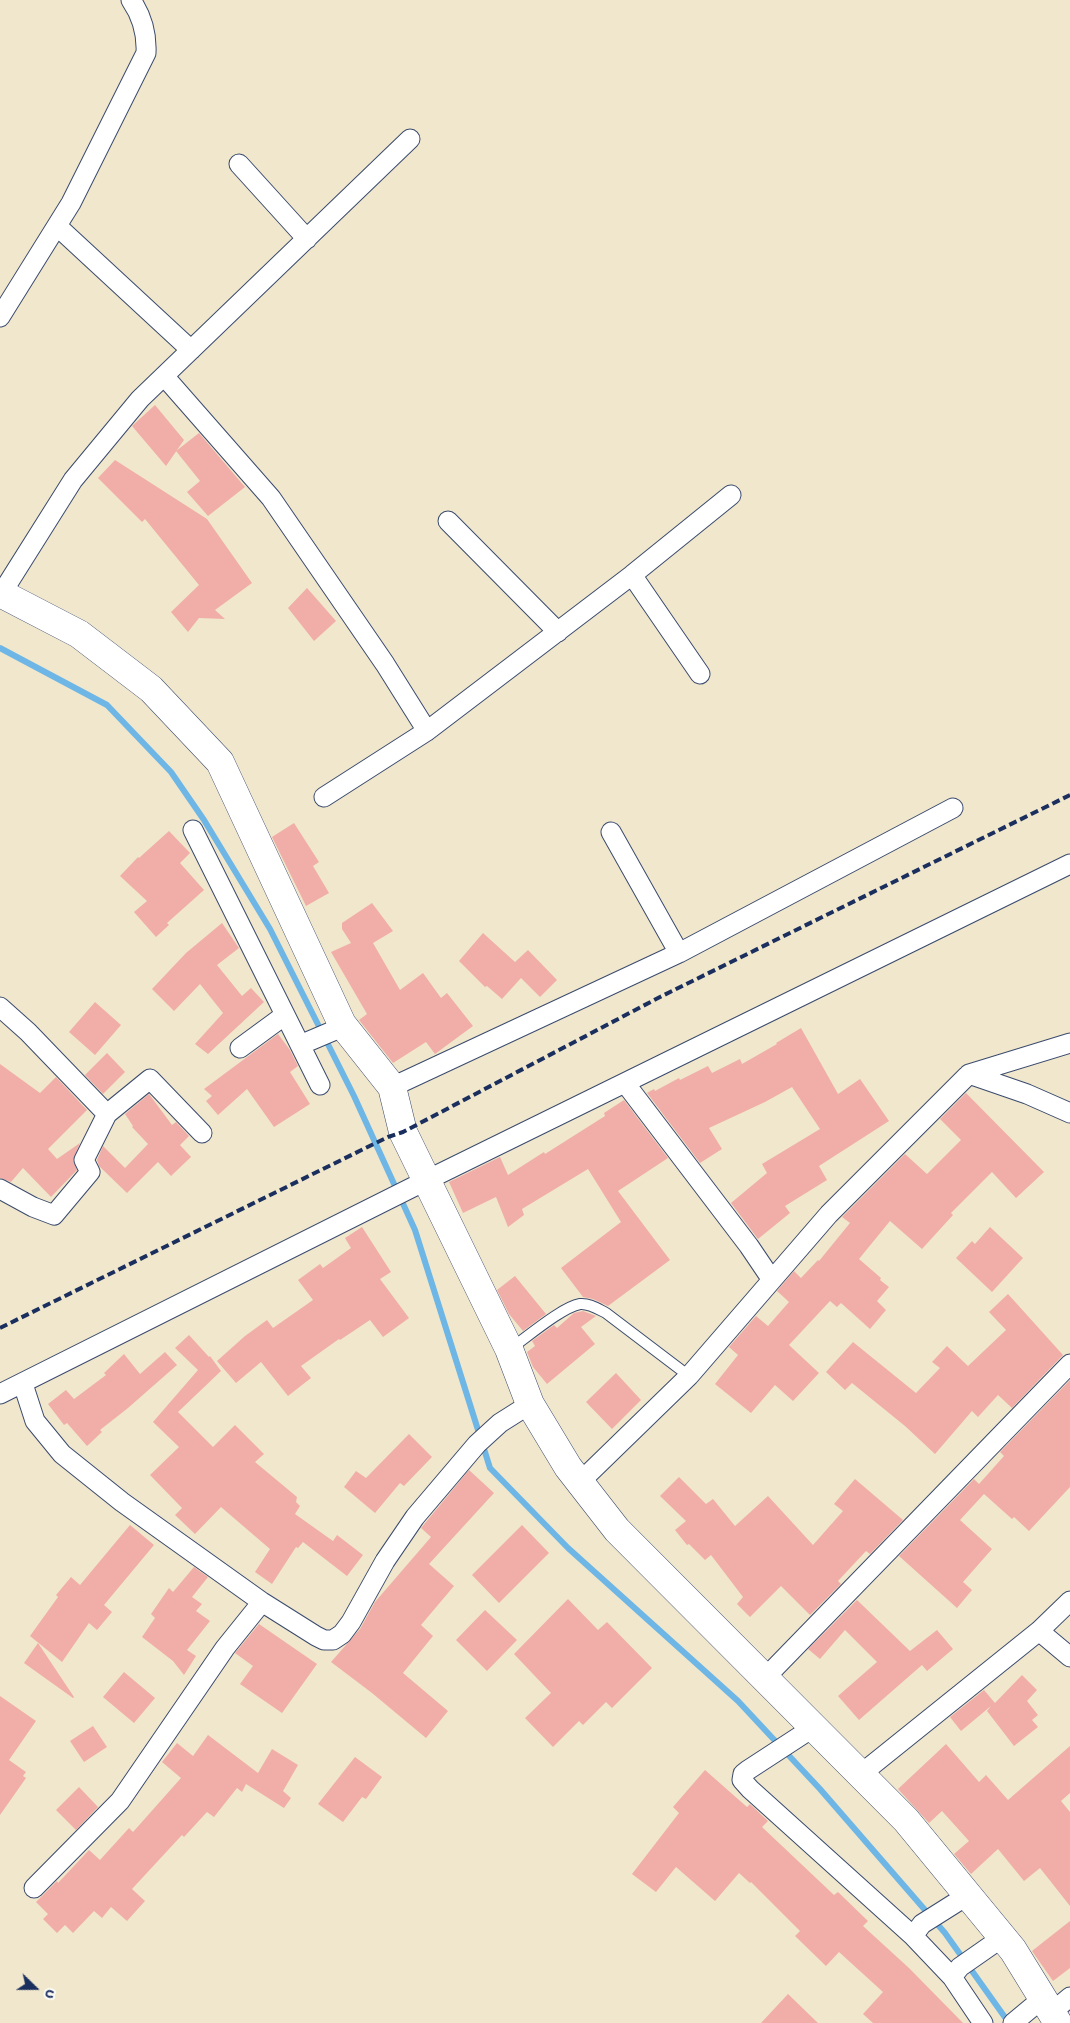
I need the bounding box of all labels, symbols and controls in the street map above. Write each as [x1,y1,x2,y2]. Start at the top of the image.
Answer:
north arrow [10,1963,60,2013]
text: U [40,1987,59,2001]

